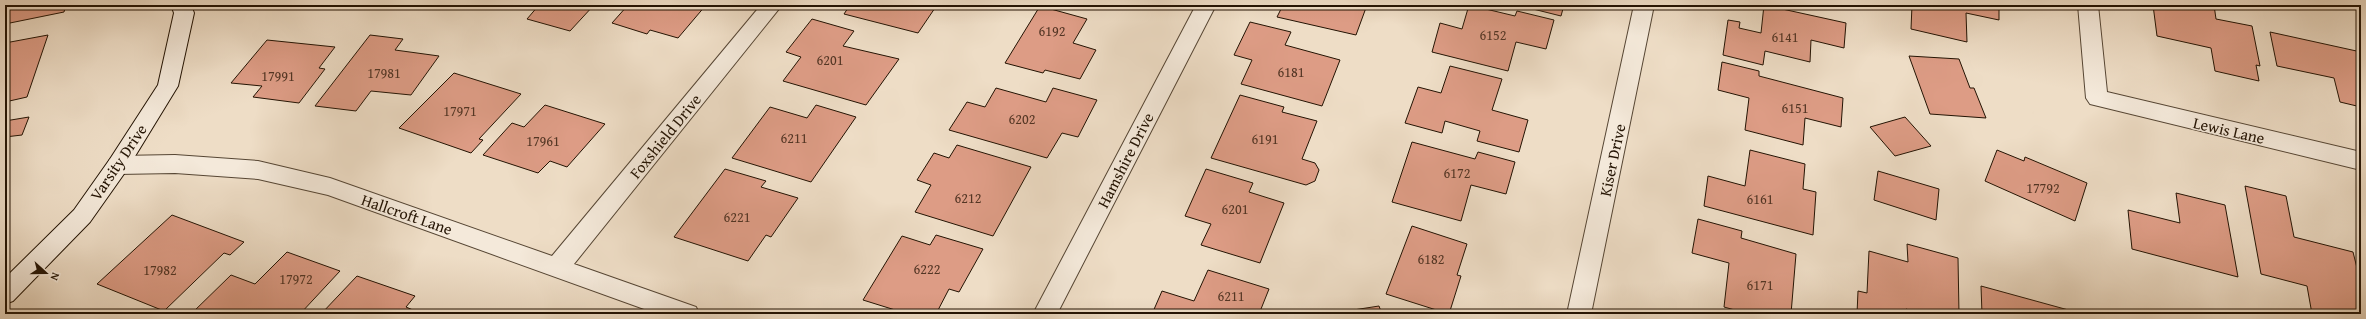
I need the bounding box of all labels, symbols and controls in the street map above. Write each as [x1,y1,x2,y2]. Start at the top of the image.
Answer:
house number: 6192 [1039,21,1065,41]
house number: 6152 [1480,25,1506,45]
house number: 6141 [1772,27,1798,47]
house number: 6201 [817,50,843,70]
house number: 6181 [1278,62,1304,82]
house number: 17981 [367,63,401,83]
house number: 17991 [261,66,295,86]
street label: Foxshield Drive [623,88,707,184]
house number: 6151 [1782,98,1808,118]
house number: 17971 [443,101,477,121]
street label: Hamshire Drive [1091,108,1159,212]
house number: 6202 [1009,109,1035,129]
street label: Lewis Lane [2191,110,2267,150]
street label: Varsity Drive [84,119,152,205]
street label: Kiser Drive [1593,121,1631,199]
house number: 6211 [781,128,807,148]
house number: 6191 [1252,129,1278,149]
house number: 17961 [526,131,560,151]
house number: 6172 [1444,163,1470,183]
house number: 17792 [2026,178,2060,198]
street label: Hallcroft Lane [358,187,456,241]
house number: 6212 [955,188,981,208]
house number: 6161 [1747,189,1773,209]
house number: 6201 [1222,199,1248,219]
house number: 6221 [724,207,750,227]
house number: 6182 [1418,249,1444,269]
north arrow [26,253,66,293]
house number: 6222 [914,259,940,279]
house number: 17982 [143,260,177,280]
house number: 17972 [279,269,313,289]
text: N [46,270,64,283]
house number: 6171 [1747,275,1773,295]
house number: 6211 [1218,286,1244,306]

